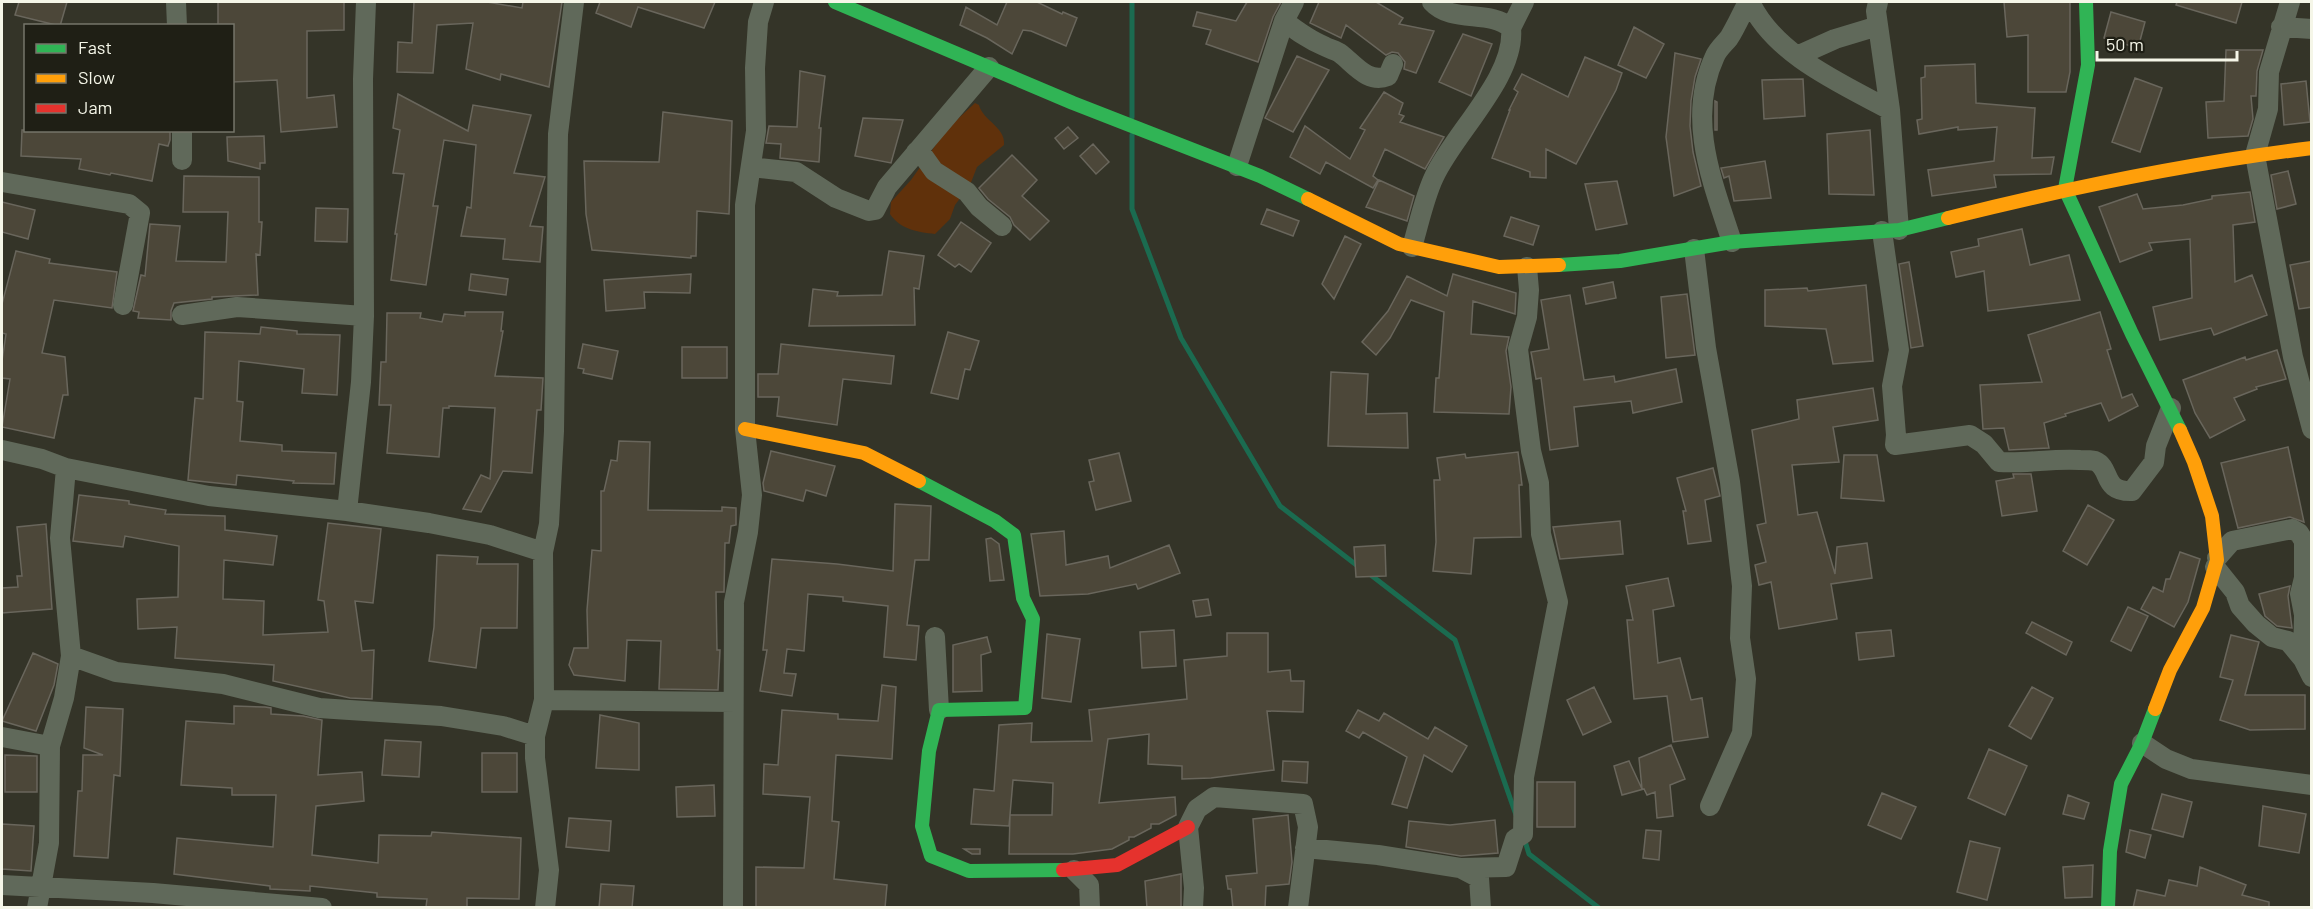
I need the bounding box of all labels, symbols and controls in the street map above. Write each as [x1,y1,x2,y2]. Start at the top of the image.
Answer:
legend [24,24,234,132]
scale bar [2097,24,2236,62]
text: 50 m [2106,33,2144,55]
text: Fast [78,36,112,58]
text: Slow [78,66,115,88]
text: Jam [78,96,112,118]

